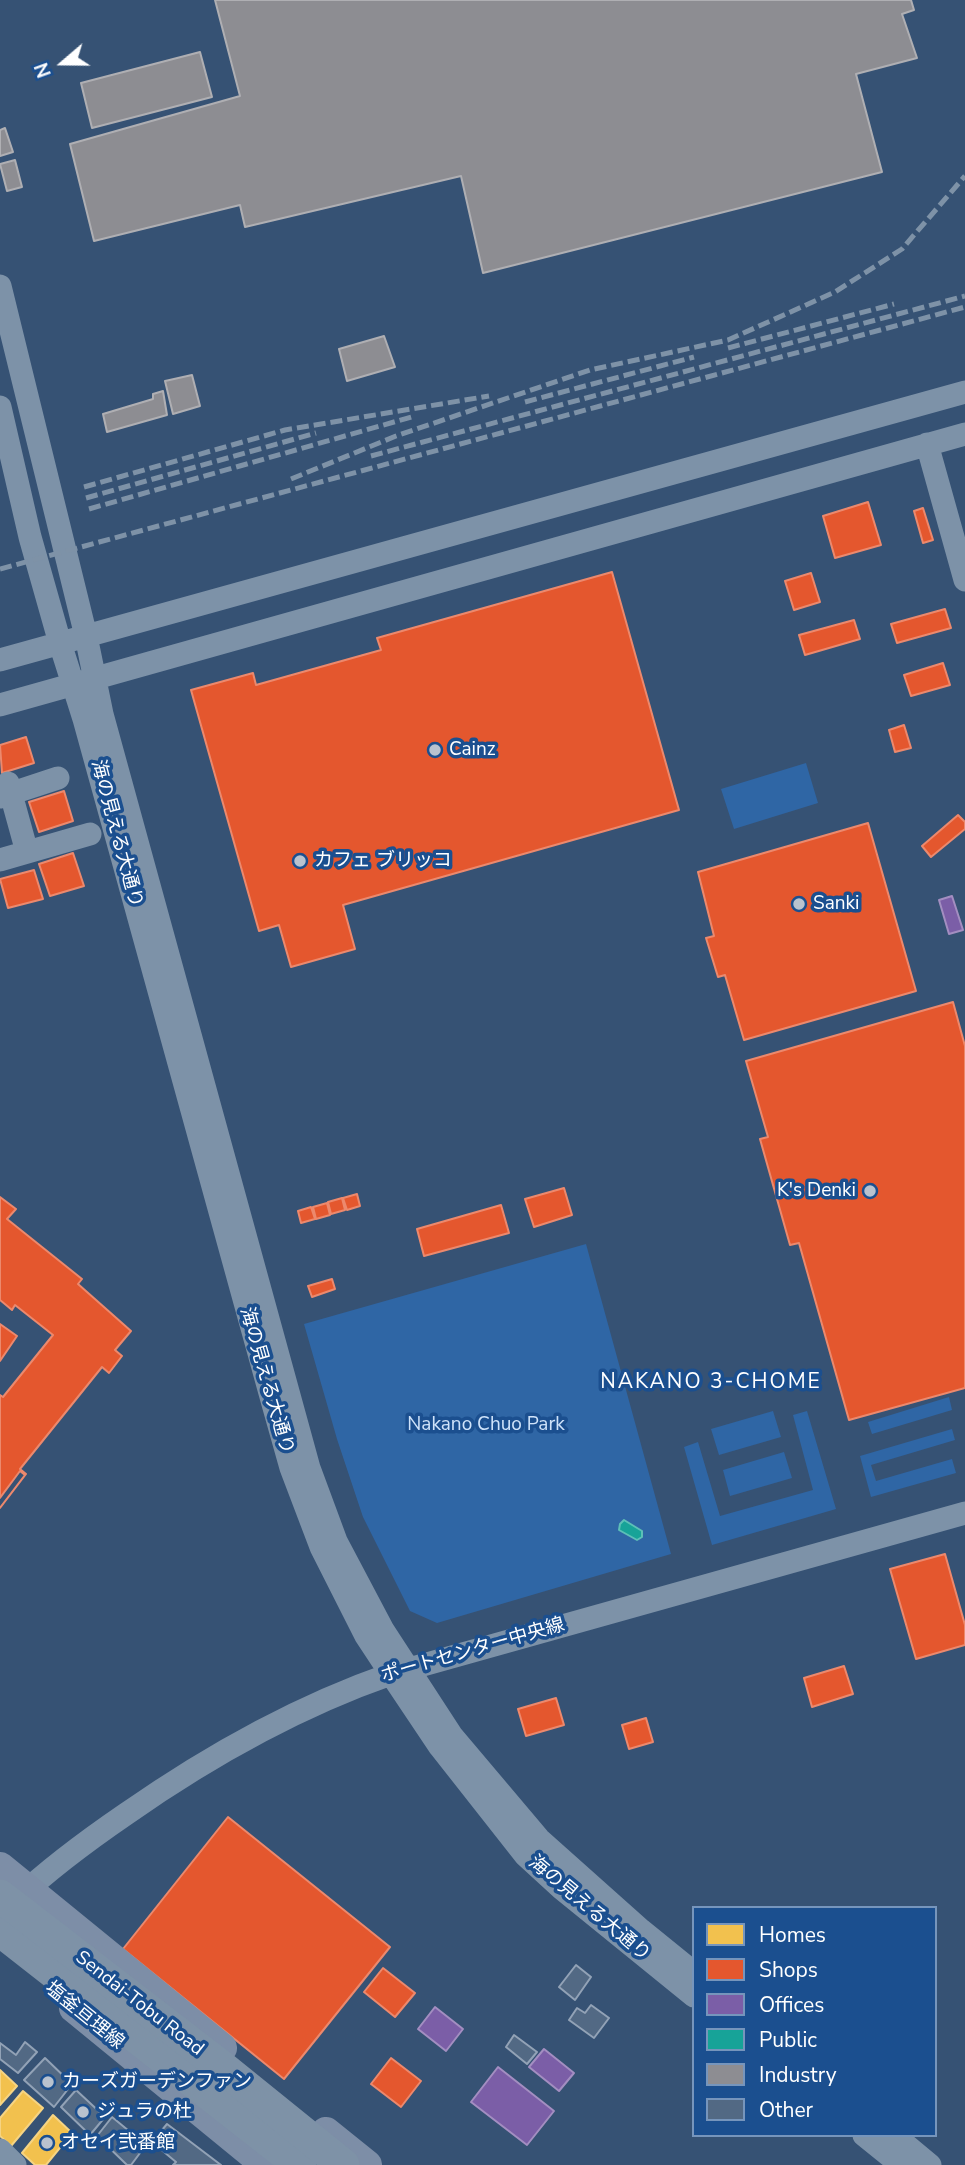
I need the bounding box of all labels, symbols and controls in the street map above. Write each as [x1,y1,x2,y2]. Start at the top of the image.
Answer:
north arrow [28,28,98,98]
text: N [29,59,58,81]
place label: Cainz [449,739,496,761]
marker: Cainz [427,742,443,758]
street label: 海の見える大通り [85,758,147,910]
place label: カフェ ブリッコ [314,850,452,872]
marker: カフェ ブリッコ [292,853,308,869]
place label: Sanki [813,893,859,915]
marker: Sanki [791,896,807,912]
place label: K's Denki [777,1180,856,1202]
marker: K's Denki [862,1183,878,1199]
street label: 海の見える大通り [234,1305,298,1457]
district label: NAKANO 3-CHOME [602,1370,820,1396]
park label: Nakano Chuo Park [407,1414,565,1436]
street label: ポートセンター中央線 [379,1614,567,1688]
street label: 海の見える大通り [523,1851,655,1967]
legend [692,1906,937,2137]
text: Homes [759,1921,826,1949]
street label: Sendai-Tobu Road [70,1947,208,2061]
text: Shops [759,1956,818,1984]
street label: 塩釜亘理線 [40,1977,128,2055]
text: Offices [759,1991,824,2019]
text: Public [759,2026,817,2054]
text: Industry [759,2061,837,2089]
place label: カーズガーデンファン [62,2071,252,2093]
marker: カーズガーデンファン [40,2074,56,2090]
text: Other [759,2096,813,2124]
place label: ジュラの杜 [97,2101,192,2123]
marker: ジュラの杜 [75,2104,91,2120]
place label: オセイ弐番館 [61,2132,175,2154]
marker: オセイ弐番館 [39,2135,55,2151]

